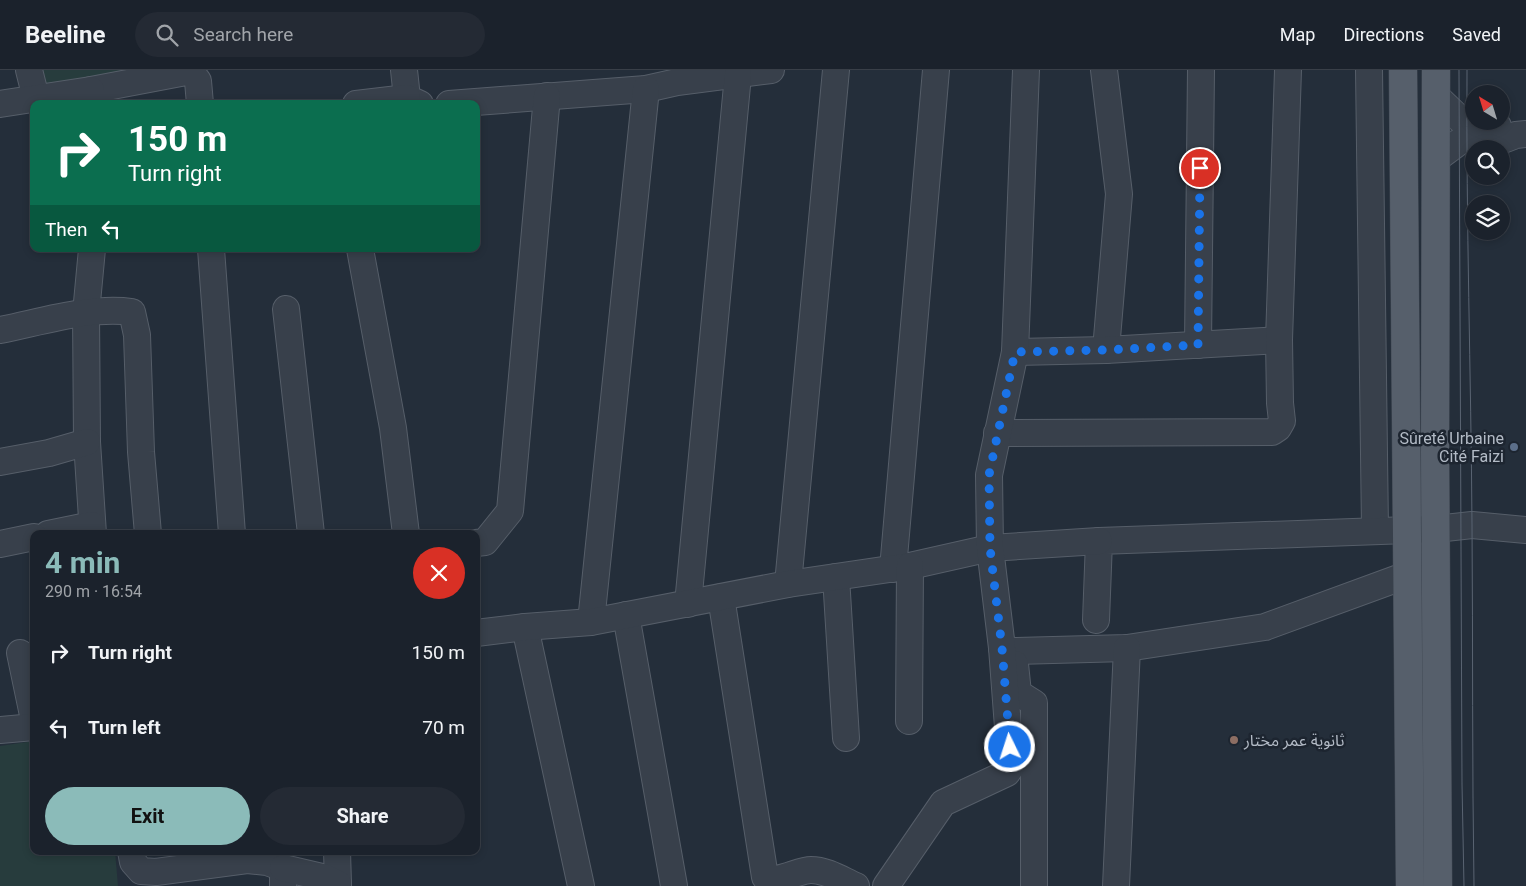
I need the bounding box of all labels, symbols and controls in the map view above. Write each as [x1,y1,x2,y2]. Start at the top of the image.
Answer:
search box [135,12,485,57]
text: Beeline [25,21,105,49]
icon: search [153,21,181,49]
text: Search here [193,23,293,46]
text: Map [1280,24,1315,45]
text: Directions [1343,24,1424,45]
text: Saved [1452,24,1501,45]
north arrow [1465,85,1510,130]
map controls [1465,85,1510,240]
text: 150 m [128,119,227,160]
icon: right [45,120,110,185]
button: search [1465,140,1510,185]
pin [1179,147,1221,189]
icon: arrive [1186,154,1214,182]
text: Turn right [128,161,222,186]
button: layers [1465,195,1510,240]
icon: left [97,215,125,243]
text: Then [45,218,87,241]
place label: Sûreté Urbaine Cité Faizi [1400,429,1504,466]
marker: Sûreté Urbaine Cité Faizi [1508,441,1520,453]
text: 4 min [45,545,120,580]
button: close [413,547,465,599]
text: 290 m · 16:54 [45,582,142,601]
icon: right [45,639,73,667]
text: Turn right [88,641,172,664]
text: 150 m [412,641,465,664]
icon: left [45,714,73,742]
text: Turn left [88,716,161,739]
text: 70 m [422,716,465,739]
position arrow [983,720,1035,772]
place label: ثانوية عمر مختار [1243,731,1345,750]
marker: ثانوية عمر مختار [1228,734,1240,746]
button: Exit [45,787,250,845]
button: Share [260,787,465,845]

